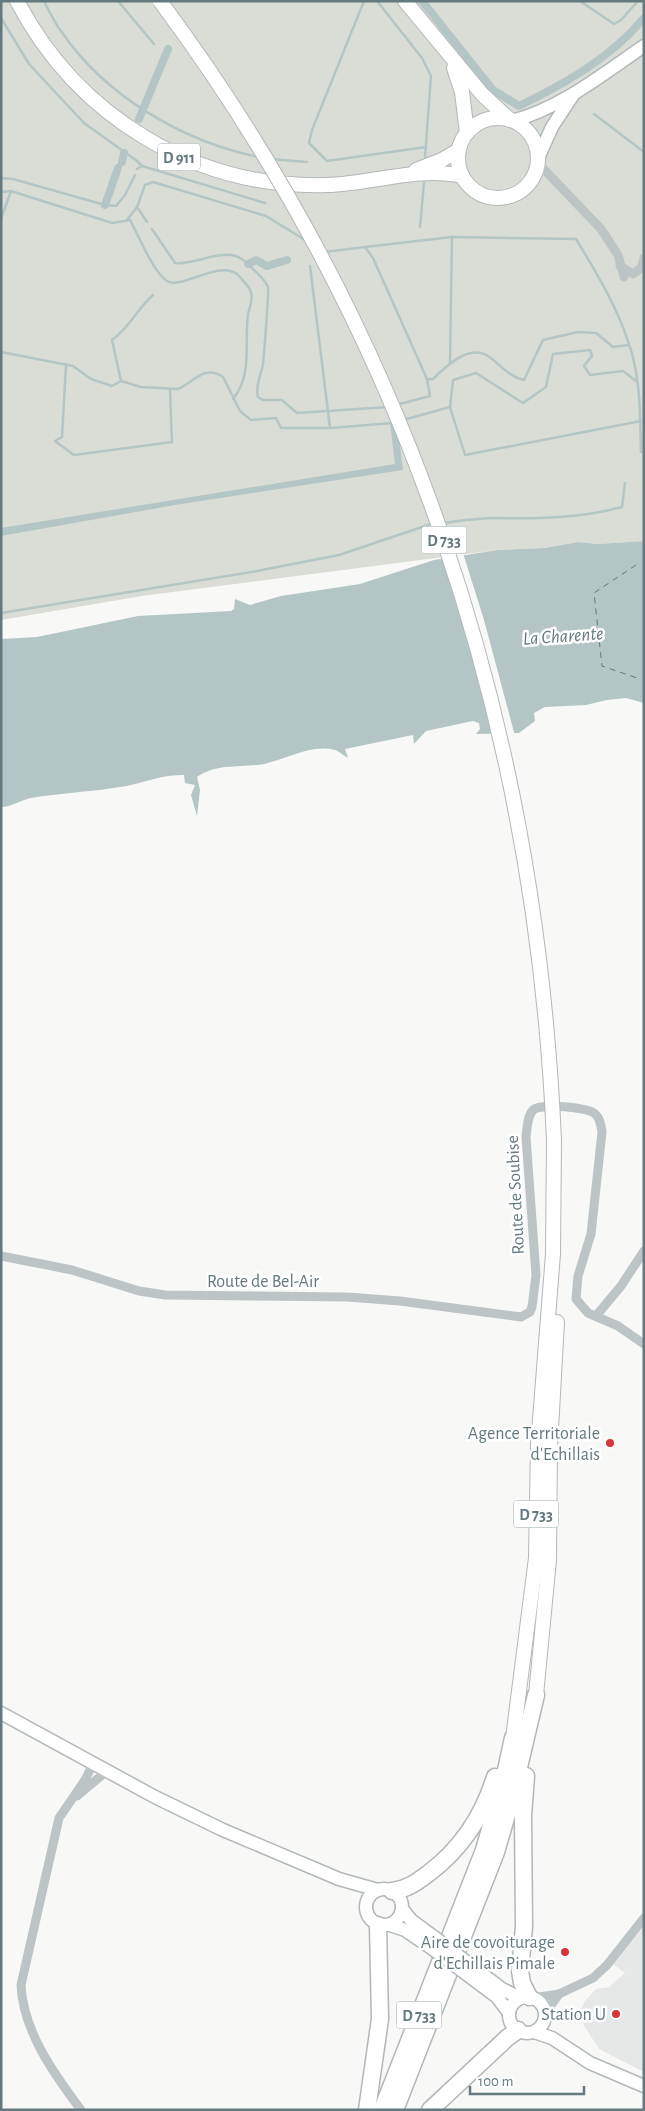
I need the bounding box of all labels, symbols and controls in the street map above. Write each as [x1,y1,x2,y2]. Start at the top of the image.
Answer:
road number: D 911 [158,144,200,170]
road number: D 733 [422,526,466,554]
water label: La Charente [522,624,604,649]
street label: Route de Soubise [504,1135,528,1255]
street label: Route de Bel-Air [207,1273,319,1291]
place label: Agence Territoriale d'Echillais [468,1425,600,1464]
marker: Agence Territoriale d'Echillais [604,1437,616,1449]
road number: D 733 [514,1500,558,1528]
place label: Aire de covoiturage d'Echillais Pimale [421,1934,555,1973]
marker: Aire de covoiturage d'Echillais Pimale [559,1946,571,1958]
road number: D 733 [396,2002,442,2028]
place label: Station U [541,2006,606,2024]
marker: Station U [610,2008,622,2020]
scale bar [470,2064,584,2096]
text: 100 m [478,2074,513,2089]

